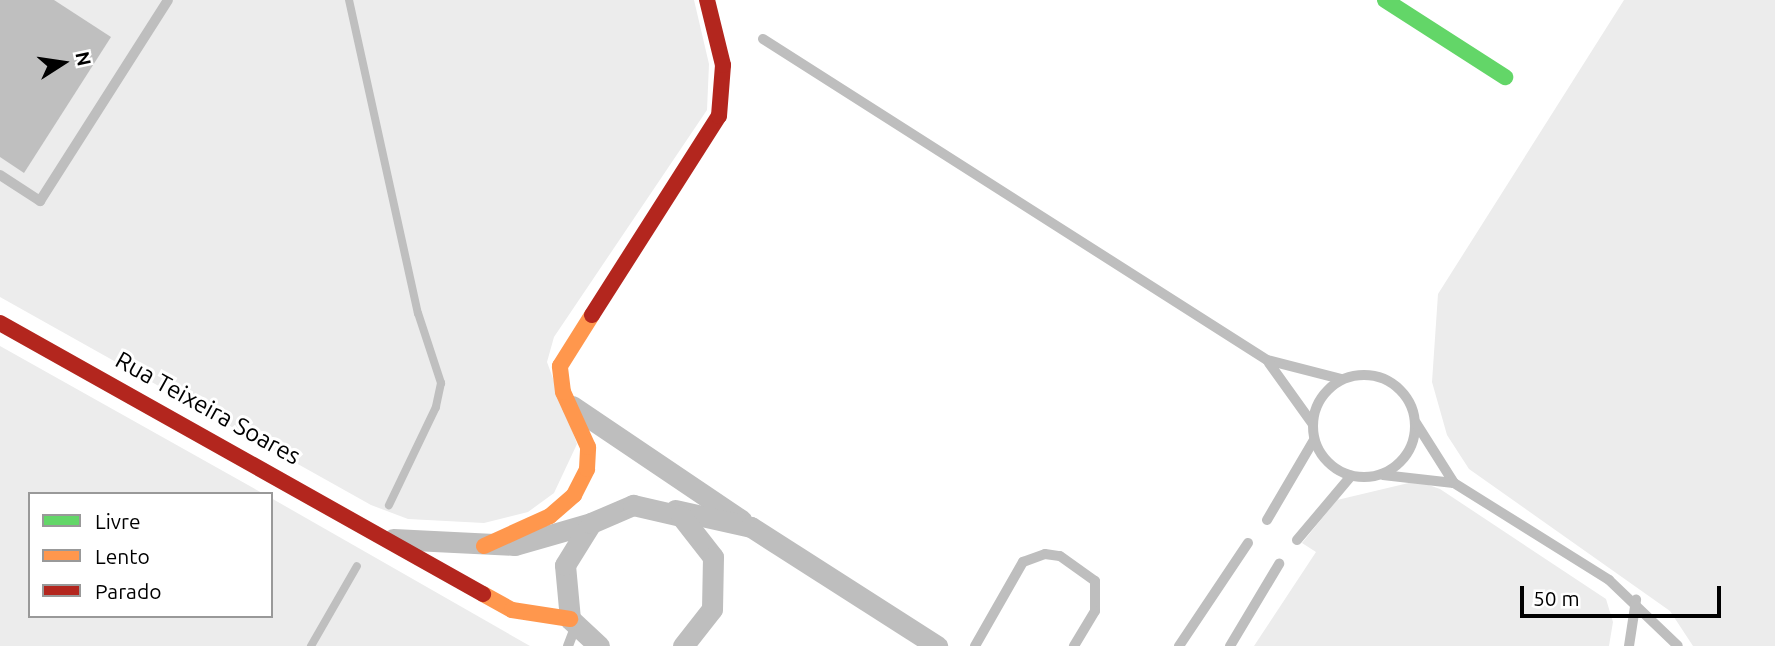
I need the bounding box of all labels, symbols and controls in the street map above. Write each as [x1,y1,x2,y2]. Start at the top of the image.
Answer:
north arrow [28,28,98,98]
text: N [71,49,96,68]
street label: Rua Teixeira Soares [110,345,306,471]
legend [28,492,273,618]
text: Livre [95,509,141,533]
text: Lento [95,544,150,568]
scale bar [1523,572,1724,616]
text: Parado [95,579,161,603]
text: 50 m [1533,586,1580,610]

